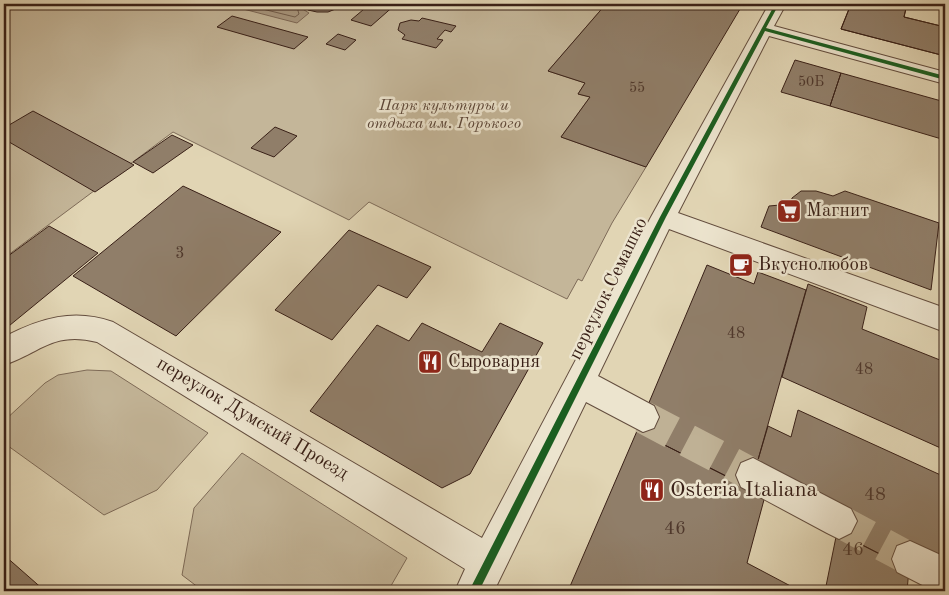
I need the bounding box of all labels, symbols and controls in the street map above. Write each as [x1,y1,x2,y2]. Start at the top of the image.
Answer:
house number: 50Б [798,75,824,89]
house number: 55 [629,81,645,95]
park label: Парк культуры и отдыха им. Горького [367,98,521,132]
supermarket icon: Магнит [776,198,802,224]
place label: Магнит [806,202,869,221]
street label: переулок Семашко [566,215,652,363]
house number: 3 [175,246,185,262]
cafe icon: Вкуснолюбов [728,252,754,278]
place label: Вкуснолюбов [758,256,868,275]
house number: 48 [727,326,745,342]
restaurant icon: Cыроварня [417,349,443,375]
place label: Cыроварня [448,353,540,372]
street label: переулок Думский Проезд [153,354,352,484]
house number: 48 [855,362,873,378]
restaurant icon: Osteria Italiana [639,477,665,503]
place label: Osteria Italiana [670,479,818,501]
house number: 48 [864,486,886,505]
house number: 46 [664,520,686,539]
house number: 46 [842,541,864,560]

